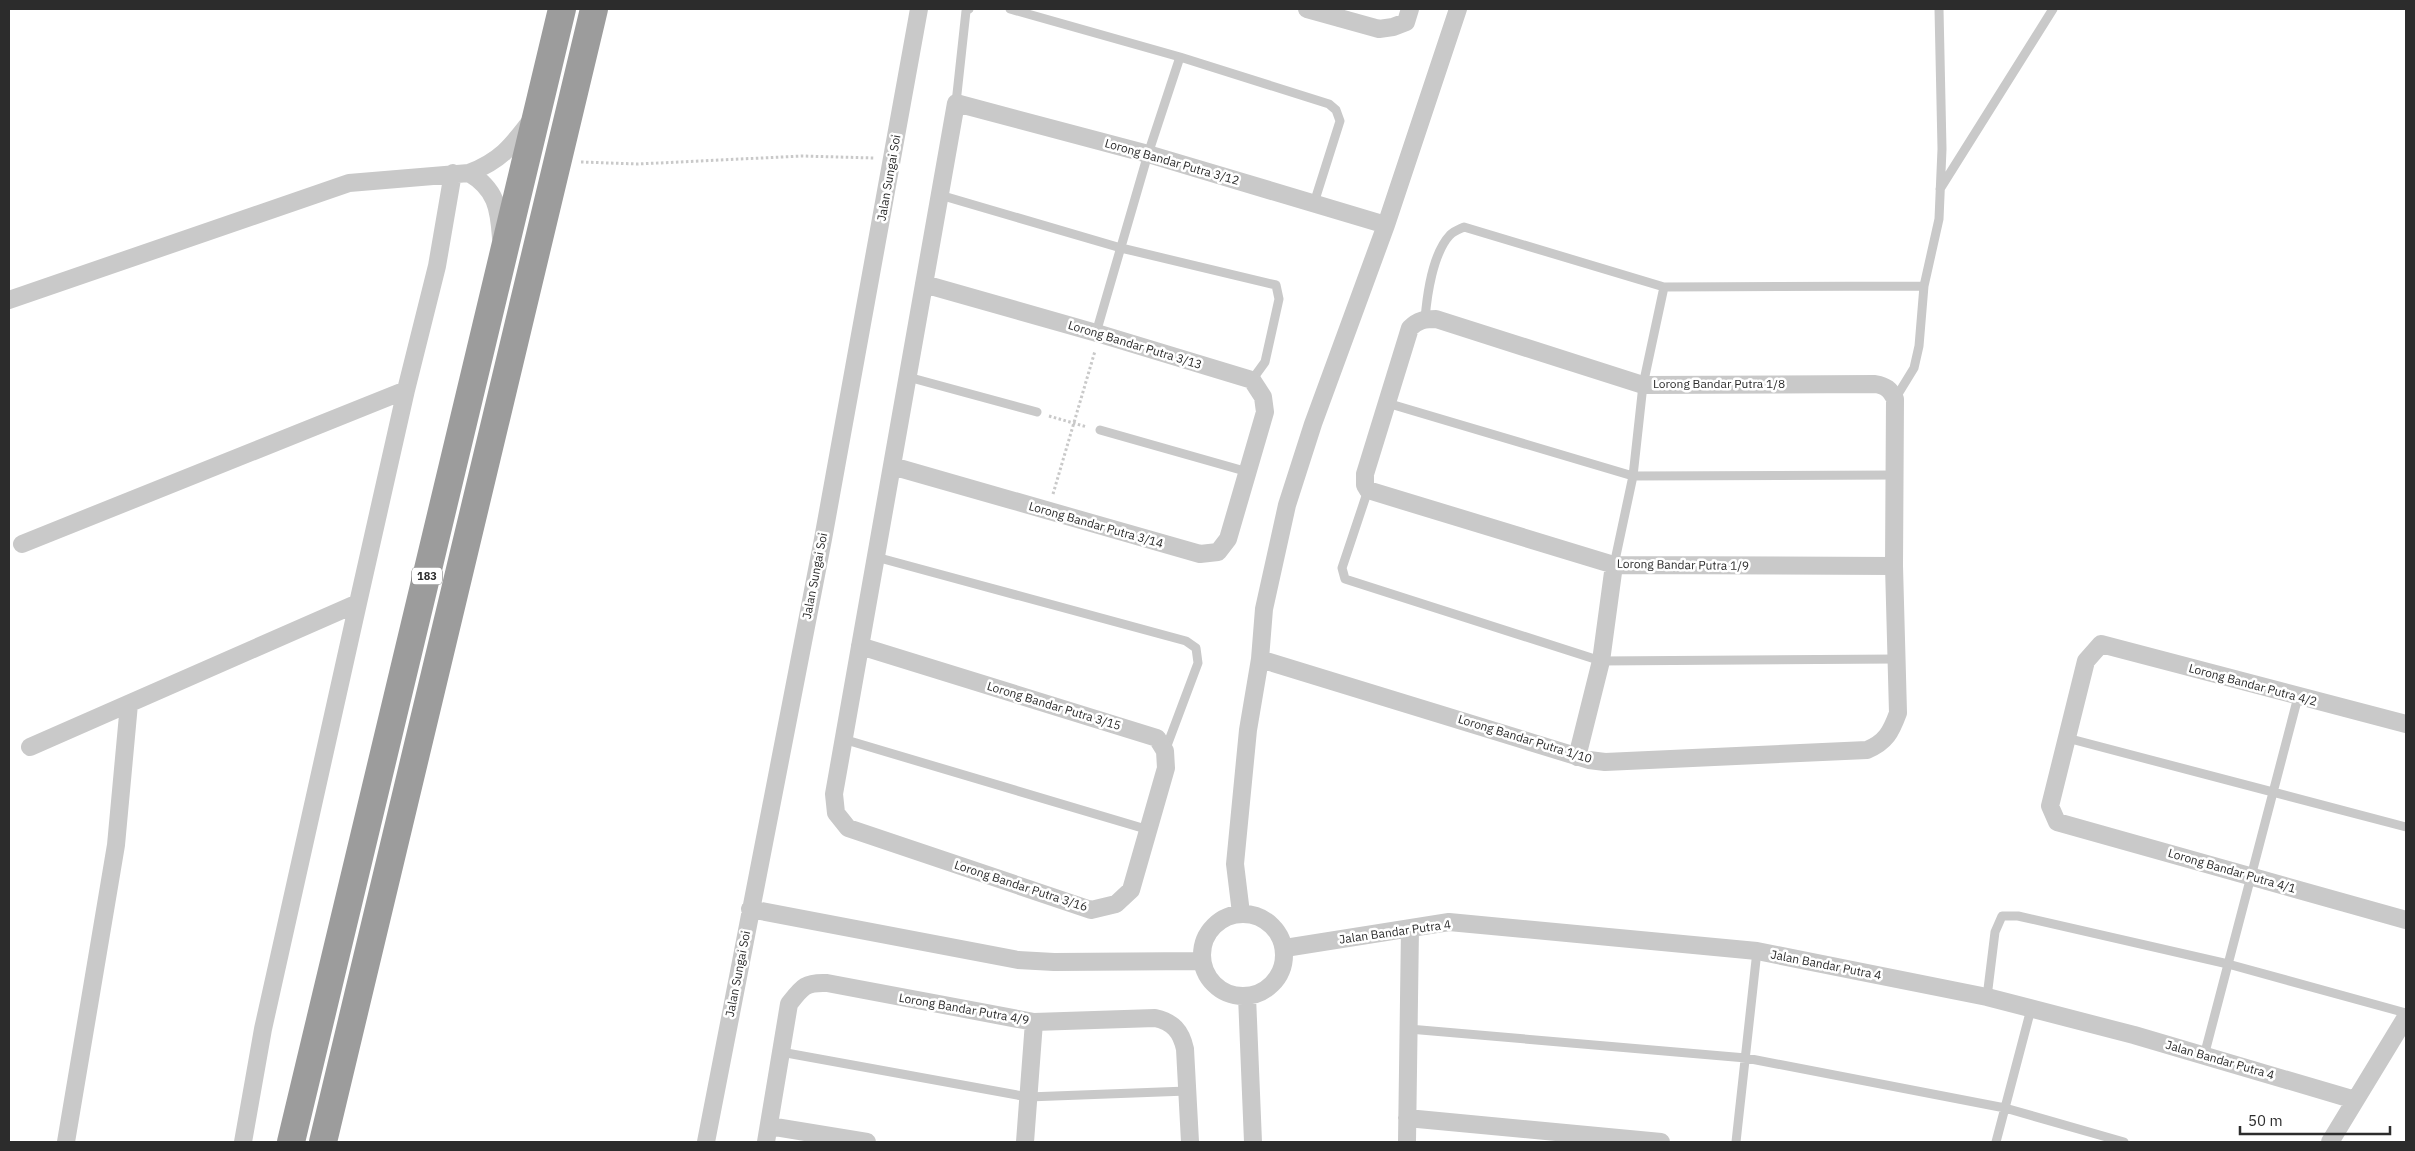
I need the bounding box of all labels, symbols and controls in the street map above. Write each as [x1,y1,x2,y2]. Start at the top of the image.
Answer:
street label: Jalan Sungai Soi [874,133,904,222]
street label: Lorong Bandar Putra 3/12 [1103,135,1241,188]
street label: Lorong Bandar Putra 3/13 [1066,317,1204,372]
street label: Lorong Bandar Putra 1/8 [1653,376,1785,391]
street label: Lorong Bandar Putra 3/14 [1027,498,1165,551]
street label: Jalan Sungai Soi [799,531,830,620]
street label: Lorong Bandar Putra 1/9 [1617,556,1749,573]
road number: 183 [412,568,442,584]
street label: Lorong Bandar Putra 4/2 [2187,660,2319,709]
street label: Lorong Bandar Putra 3/15 [985,678,1123,733]
street label: Lorong Bandar Putra 1/10 [1456,711,1594,766]
street label: Lorong Bandar Putra 4/1 [2167,845,2298,896]
street label: Lorong Bandar Putra 3/16 [953,857,1090,914]
street label: Jalan Bandar Putra 4 [1338,916,1452,947]
street label: Jalan Sungai Soi [722,929,753,1018]
street label: Jalan Bandar Putra 4 [1769,946,1883,983]
street label: Lorong Bandar Putra 4/9 [898,990,1030,1027]
street label: Jalan Bandar Putra 4 [2164,1037,2276,1082]
scale bar [2240,1104,2390,1136]
text: 50 m [2248,1111,2283,1130]

